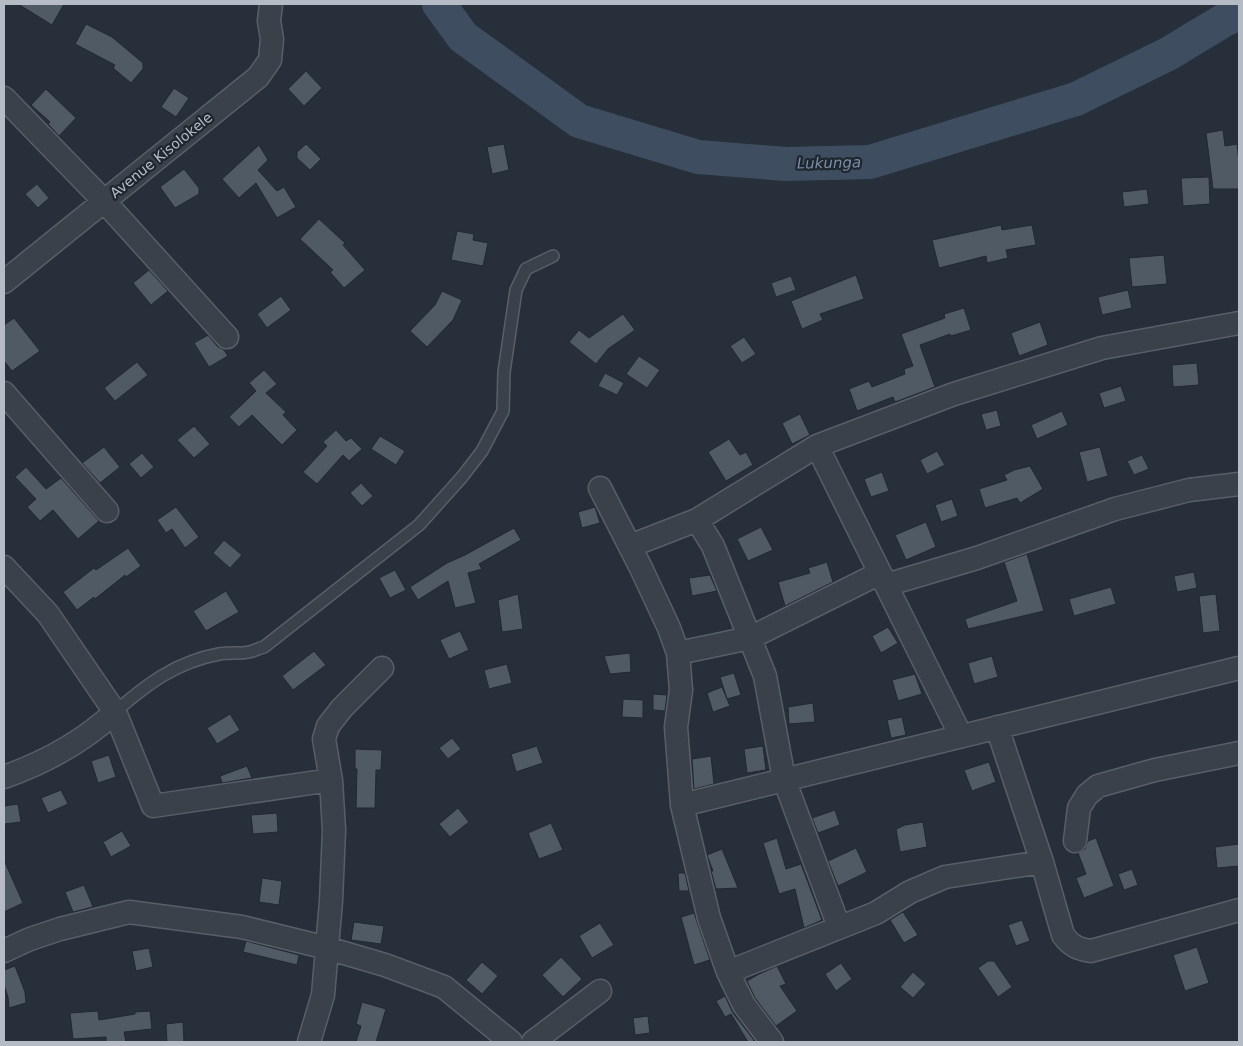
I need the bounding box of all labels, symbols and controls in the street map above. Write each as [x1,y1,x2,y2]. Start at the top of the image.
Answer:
street label: Avenue Kisolokele [107,109,215,201]
water label: Lukunga [797,153,861,173]

